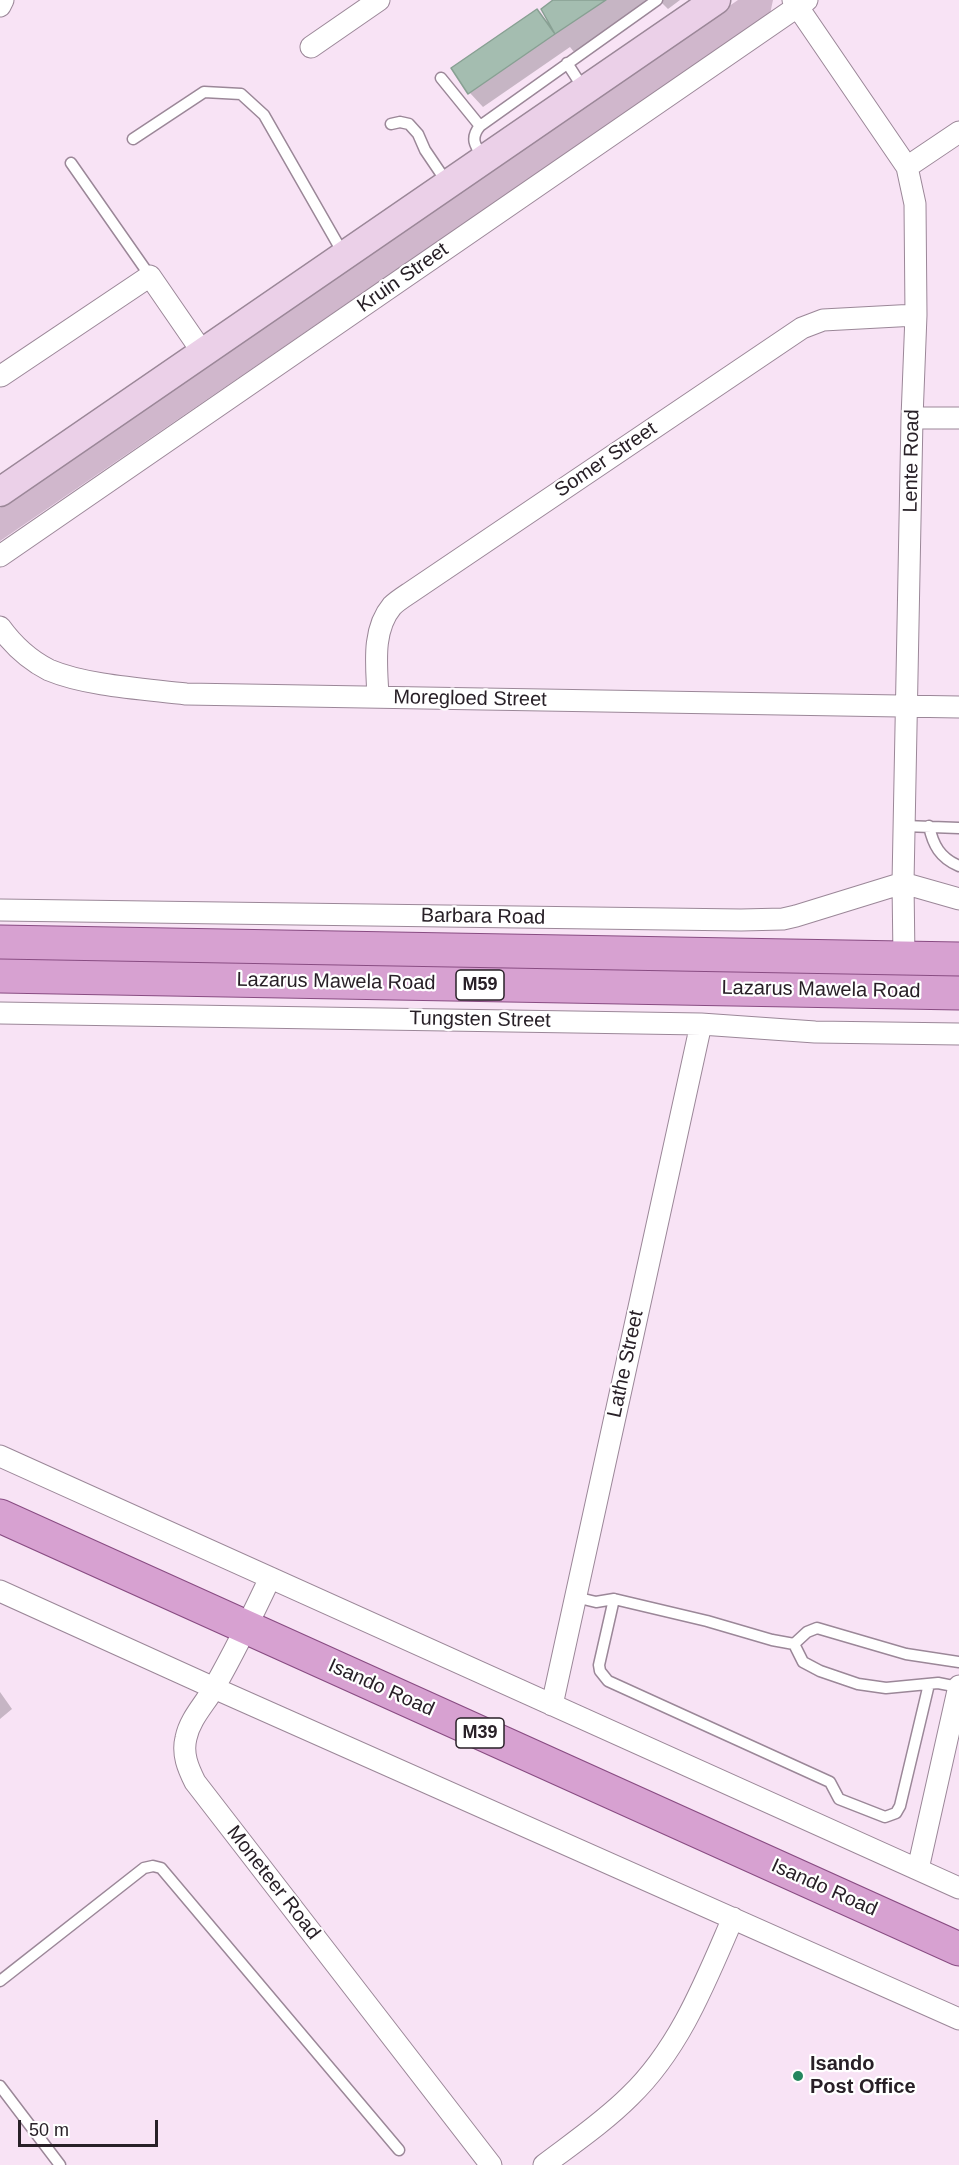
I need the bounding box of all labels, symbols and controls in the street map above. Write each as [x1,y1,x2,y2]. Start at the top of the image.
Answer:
street label: Kruin Street [353,238,453,318]
street label: Lente Road [899,409,925,513]
street label: Somer Street [550,417,662,503]
street label: Moregloed Street [393,686,547,712]
street label: Barbara Road [421,904,545,930]
street label: Lazarus Mawela Road [236,968,436,996]
road number: M59 [456,970,504,1000]
street label: Lazarus Mawela Road [721,976,921,1004]
street label: Tungsten Street [409,1007,551,1033]
street label: Lathe Street [603,1308,649,1420]
street label: Isando Road [324,1654,438,1722]
road number: M39 [456,1718,504,1748]
street label: Moneteer Road [221,1821,325,1945]
street label: Isando Road [767,1854,881,1922]
place label: Isando Post Office [810,2052,916,2099]
marker: Isando Post Office [791,2069,805,2083]
scale bar [21,2108,160,2146]
text: 50 m [29,2120,69,2140]

